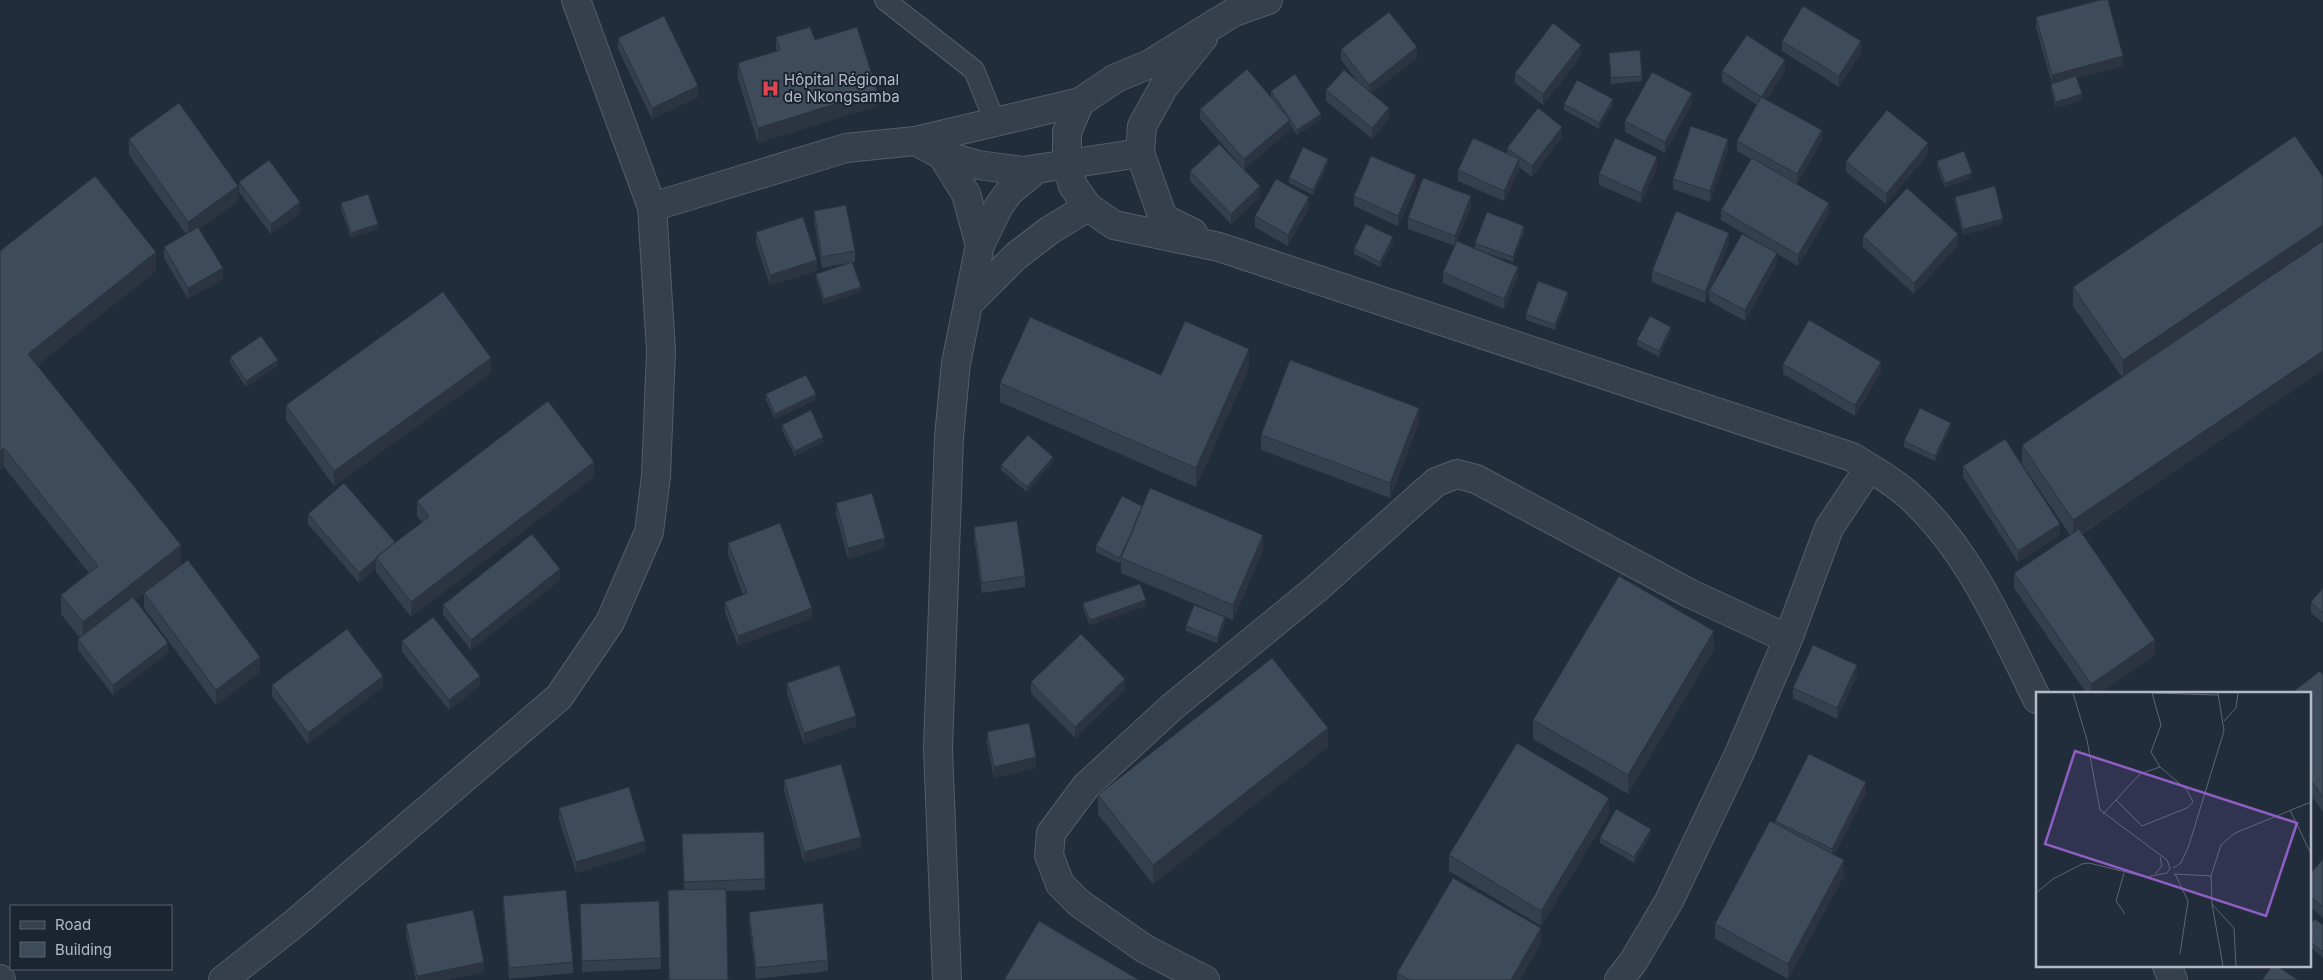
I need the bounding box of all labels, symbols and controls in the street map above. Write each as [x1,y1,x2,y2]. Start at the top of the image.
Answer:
place label: Hôpital Régional de Nkongsamba [784,70,900,106]
hospital icon: Hôpital Régional de Nkongsamba [760,78,780,98]
inset map [2036,692,2310,968]
legend [10,905,172,970]
text: Road [55,915,91,934]
text: Building [55,940,112,959]

